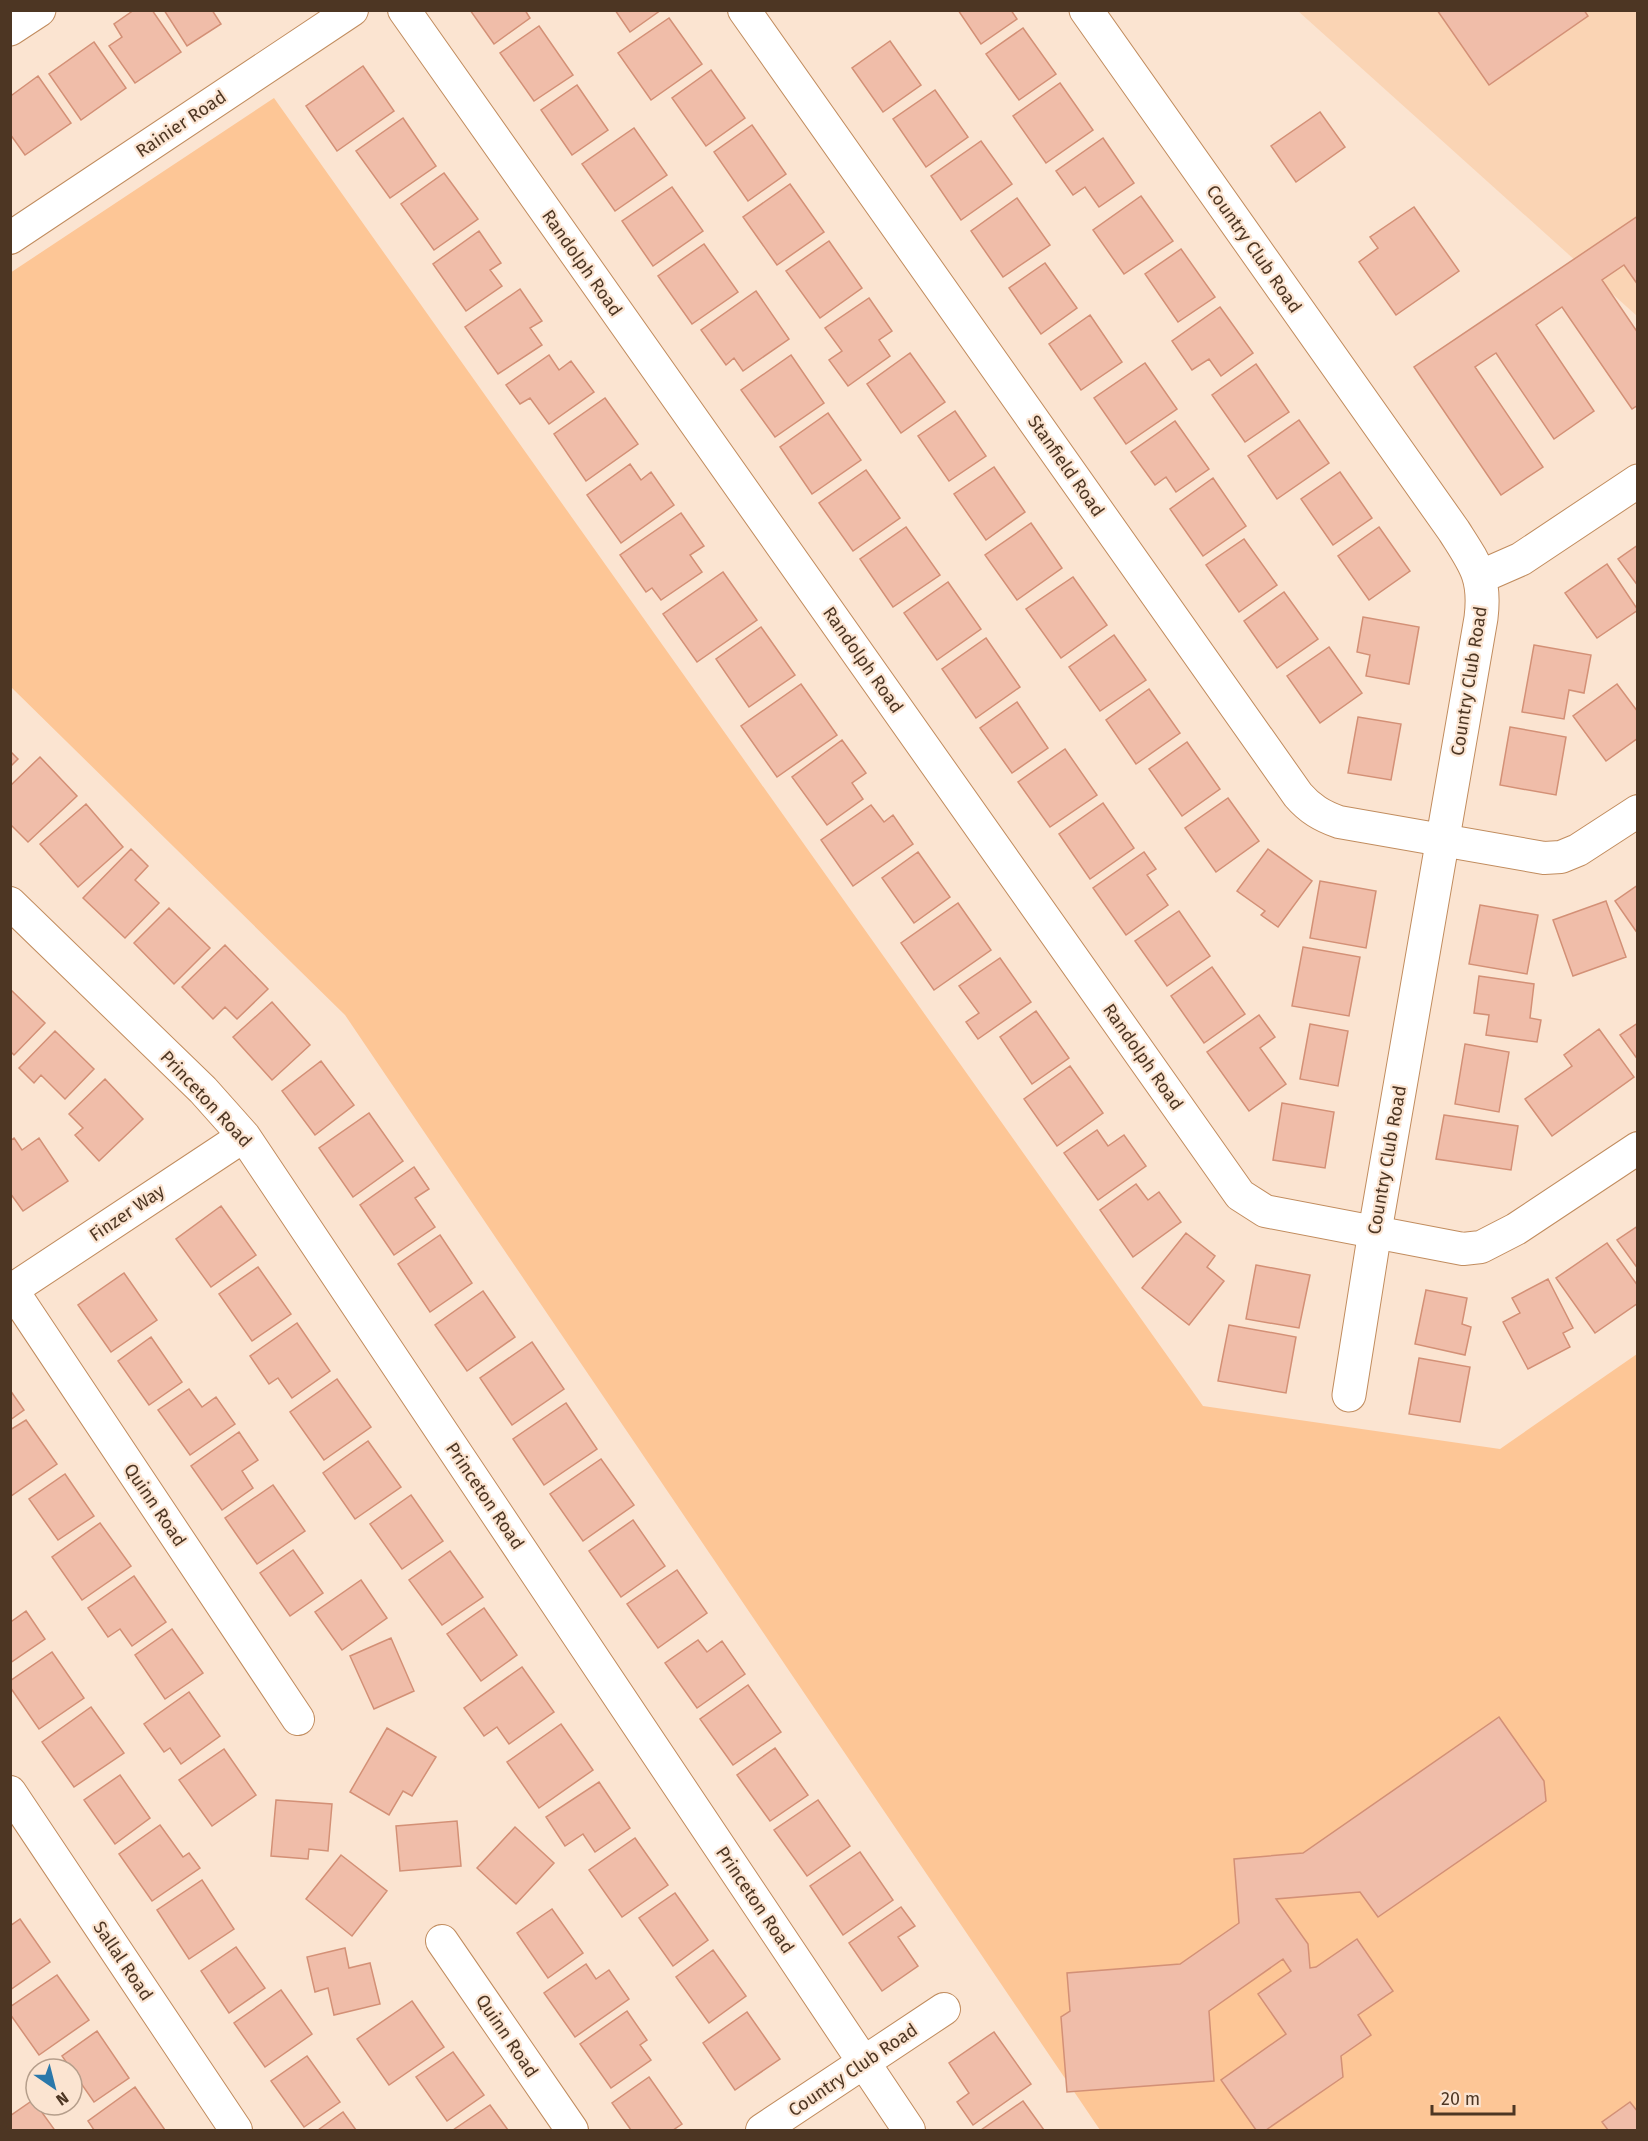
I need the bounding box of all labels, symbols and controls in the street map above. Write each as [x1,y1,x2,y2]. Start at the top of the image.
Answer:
street label: Rainier Road [132,86,230,162]
street label: Country Club Road [1202,181,1306,317]
street label: Randolph Road [537,205,627,321]
street label: Stanfield Road [1023,411,1109,521]
street label: Randolph Road [818,602,908,718]
street label: Country Club Road [1446,605,1492,757]
street label: Randolph Road [1098,999,1188,1115]
street label: Princeton Road [156,1046,256,1152]
street label: Country Club Road [1363,1084,1411,1236]
street label: Finzer Way [85,1180,169,1246]
street label: Princeton Road [441,1438,529,1554]
street label: Quinn Road [119,1459,191,1551]
street label: Princeton Road [711,1842,799,1958]
street label: Sallal Road [88,1917,158,2005]
street label: Quinn Road [471,1990,543,2082]
street label: Country Club Road [784,2019,922,2121]
north arrow [24,2057,84,2117]
scale bar [1432,2078,1514,2116]
text: N [53,2088,72,2110]
text: 20 m [1441,2088,1480,2110]

